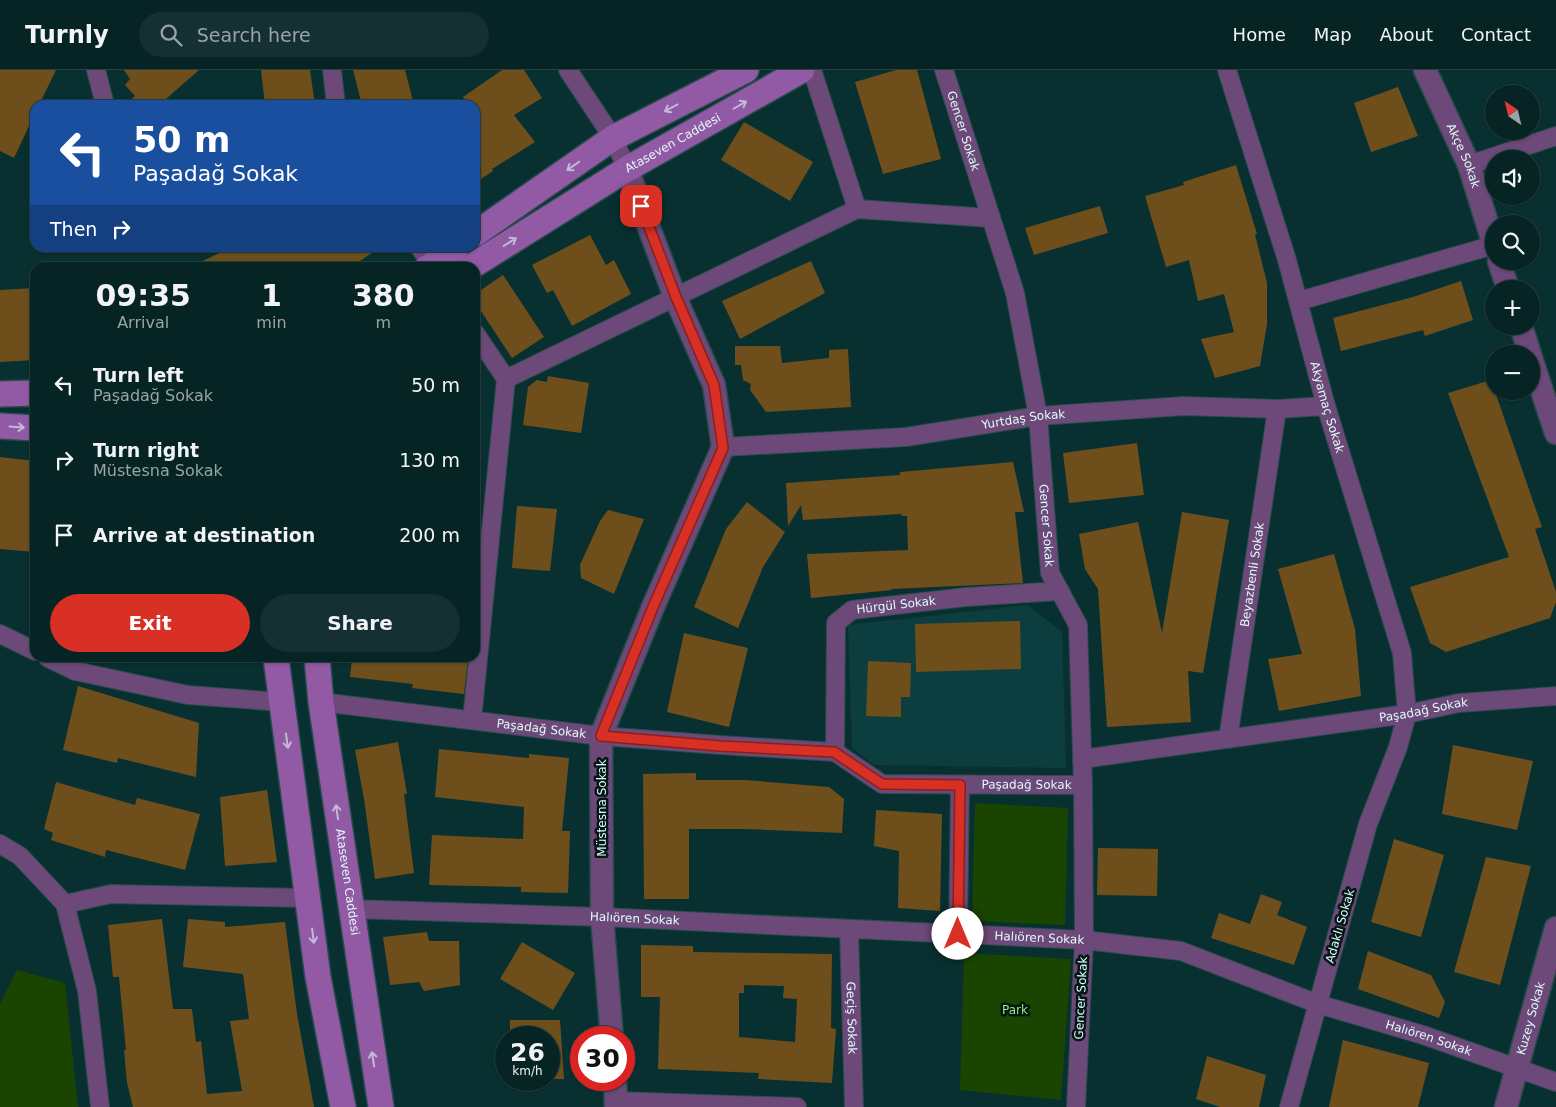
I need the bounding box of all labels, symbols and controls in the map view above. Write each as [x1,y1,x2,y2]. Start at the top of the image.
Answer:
search box [139,12,489,57]
text: Turnly [25,21,109,49]
icon: search [157,21,185,49]
text: Search here [197,24,311,46]
text: Home [1233,24,1286,45]
text: Map [1314,24,1352,45]
text: About [1380,24,1433,45]
text: Contact [1461,24,1531,45]
north arrow [1485,85,1540,140]
map controls [1485,85,1540,400]
street label: Gencer Sokak [944,89,983,173]
one-way arrow [733,100,748,110]
one-way arrow [664,103,679,113]
street label: Ataseven Caddesi [622,111,723,176]
icon: left [50,120,115,185]
text: 50 m [133,120,230,160]
street label: Akçe Sokak [1444,121,1483,190]
button: sound [1485,150,1540,205]
text: Paşadağ Sokak [133,161,298,186]
one-way arrow [566,161,580,171]
pin [620,185,662,227]
icon: arrive [627,192,655,220]
icon: right [107,215,135,243]
button: search [1485,215,1540,270]
text: Then [50,218,97,240]
one-way arrow [503,236,517,246]
text: 09:35 [95,278,191,313]
text: 1 [261,278,282,313]
text: 380 [352,278,415,313]
button: + [1485,280,1540,335]
text: Arrival [117,313,169,332]
text: min [256,313,287,332]
text: m [375,313,391,332]
button: − [1485,345,1540,400]
street label: Akyamaç Sokak [1307,360,1347,455]
text: Turn left [93,364,184,386]
icon: left [50,371,78,399]
text: 50 m [411,374,460,396]
text: Paşadağ Sokak [93,386,213,405]
street label: Yurtdaş Sokak [980,407,1066,432]
one-way arrow [9,422,25,432]
text: Turn right [93,439,199,461]
icon: right [50,446,78,474]
text: 130 m [399,449,460,471]
text: Müstesna Sokak [93,461,223,480]
street label: Gencer Sokak [1036,484,1057,568]
icon: arrive [50,521,78,549]
street label: Beyazbenli Sokak [1238,522,1267,628]
text: Arrive at destination [93,524,315,546]
text: 200 m [399,524,460,546]
street label: Hürgül Sokak [856,593,937,616]
button: Exit [50,594,250,652]
button: Share [260,594,460,652]
street label: Paşadağ Sokak [1378,695,1468,725]
street label: Paşadağ Sokak [496,716,587,741]
one-way arrow [283,732,293,748]
street label: Müstesna Sokak [595,759,609,857]
street label: Paşadağ Sokak [981,777,1072,792]
one-way arrow [331,804,341,820]
street label: Ataseven Caddesi [333,828,362,936]
street label: Adaklı Sokak [1323,887,1357,965]
position arrow [931,907,983,959]
street label: Halıören Sokak [590,910,680,928]
one-way arrow [308,928,318,944]
street label: Halıören Sokak [994,929,1085,947]
street label: Gencer Sokak [1072,956,1090,1040]
street label: Kuzey Sokak [1514,980,1548,1057]
street label: Geçiş Sokak [843,981,860,1055]
park label: Park [1002,1003,1028,1017]
street label: Halıören Sokak [1384,1017,1474,1059]
speed limit sign: 30 [570,1026,635,1091]
text: 26 [510,1038,545,1067]
one-way arrow [368,1051,378,1067]
text: km/h [512,1064,543,1078]

